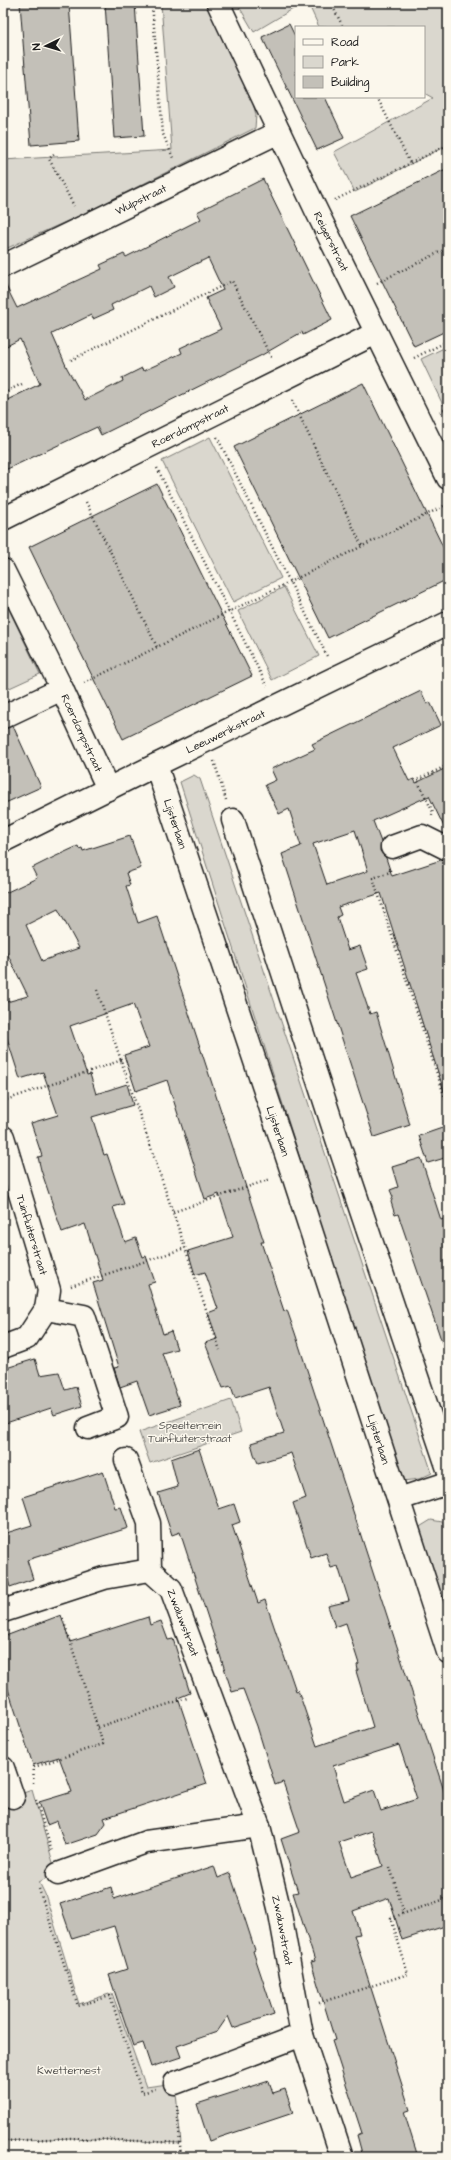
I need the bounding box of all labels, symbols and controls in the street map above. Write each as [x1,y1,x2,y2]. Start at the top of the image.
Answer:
north arrow [26,26,66,66]
legend [295,26,425,98]
text: Road [331,34,359,51]
text: N [29,43,44,51]
text: Park [331,54,359,71]
text: Building [331,74,369,92]
street label: Wulpstraat [112,180,169,218]
street label: Reigerstraat [310,209,353,274]
street label: Roerdompstraat [149,400,232,451]
street label: Roerdompstraat [58,691,107,775]
street label: Leeuwerikstraat [183,705,268,757]
street label: Lijsterlaan [160,797,191,851]
street label: Lijsterlaan [263,1104,294,1158]
street label: Tuinfluiterstraat [13,1193,52,1277]
street label: Lijsterlaan [364,1412,394,1467]
park label: Speelterrein Tuinfluiterstraat [148,1418,232,1446]
street label: Zwaluwstraat [164,1587,203,1659]
street label: Zwaluwstraat [269,1894,297,1967]
park label: Kwetternest [37,2063,101,2078]

